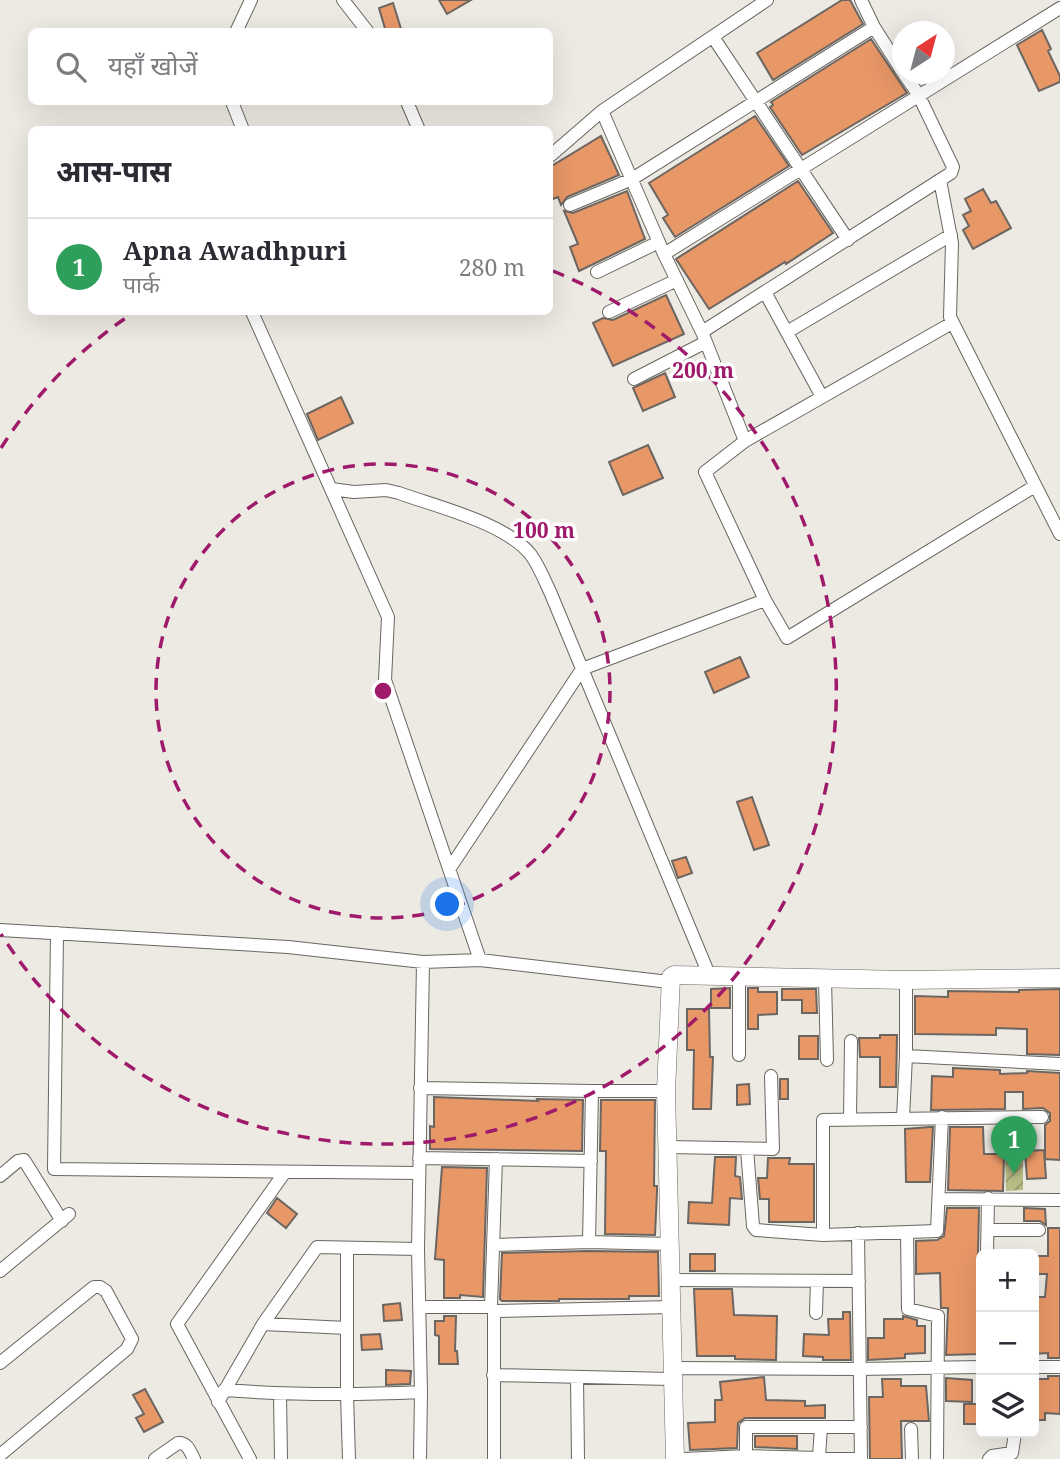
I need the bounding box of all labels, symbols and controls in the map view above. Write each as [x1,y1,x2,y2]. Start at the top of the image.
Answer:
north arrow [892,21,955,84]
search box [28,28,553,105]
text: यहाँ खोजें [108,47,198,83]
icon: search [52,48,90,86]
text: आस-पास [56,150,171,191]
text: Apna Awadhpuri [123,232,347,268]
text: 1 [73,251,86,283]
text: 280 m [459,251,525,283]
text: पार्क [123,268,160,300]
text: 200 m [672,356,734,384]
text: 100 m [513,516,575,544]
centre of rings [371,679,395,703]
your location [430,887,464,921]
pin: 1 [991,1116,1037,1174]
map controls [976,1249,1039,1438]
button: + [976,1249,1039,1312]
button: − [976,1312,1039,1375]
button: layers [976,1375,1039,1438]

